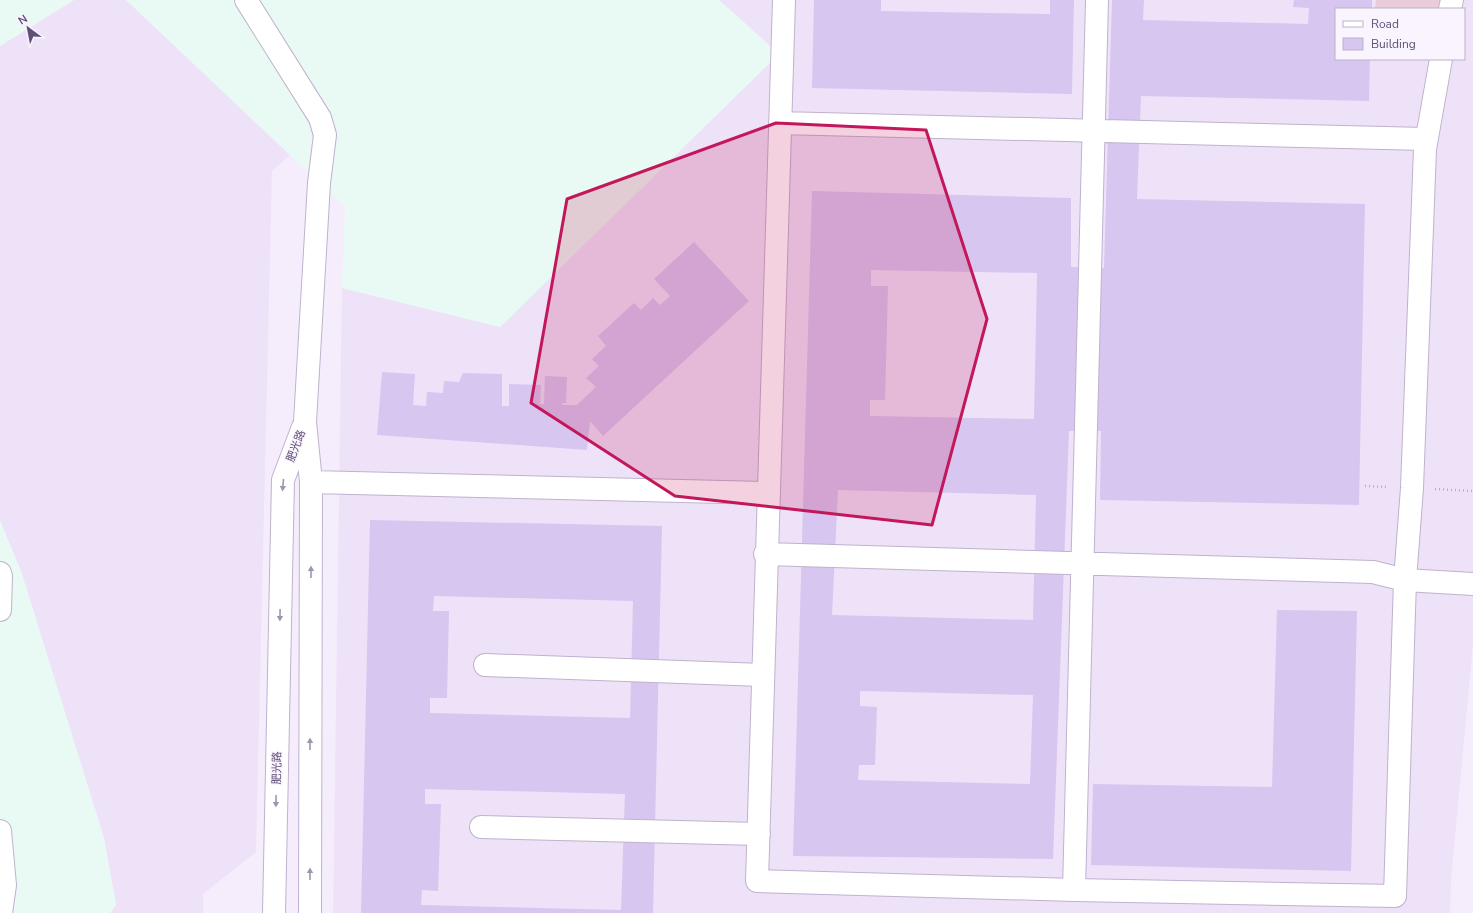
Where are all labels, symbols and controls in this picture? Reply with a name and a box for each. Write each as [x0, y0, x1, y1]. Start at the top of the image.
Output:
north arrow [8, 8, 48, 48]
legend [1335, 8, 1465, 60]
text: N [15, 11, 30, 28]
text: Road [1371, 16, 1399, 32]
text: Building [1371, 36, 1416, 52]
street label: 肥光路 [283, 428, 309, 464]
one-way arrow [280, 479, 287, 491]
one-way arrow [308, 565, 314, 578]
one-way arrow [277, 609, 283, 622]
one-way arrow [307, 737, 313, 750]
street label: 肥光路 [269, 751, 285, 785]
one-way arrow [273, 795, 280, 807]
one-way arrow [307, 867, 313, 880]

